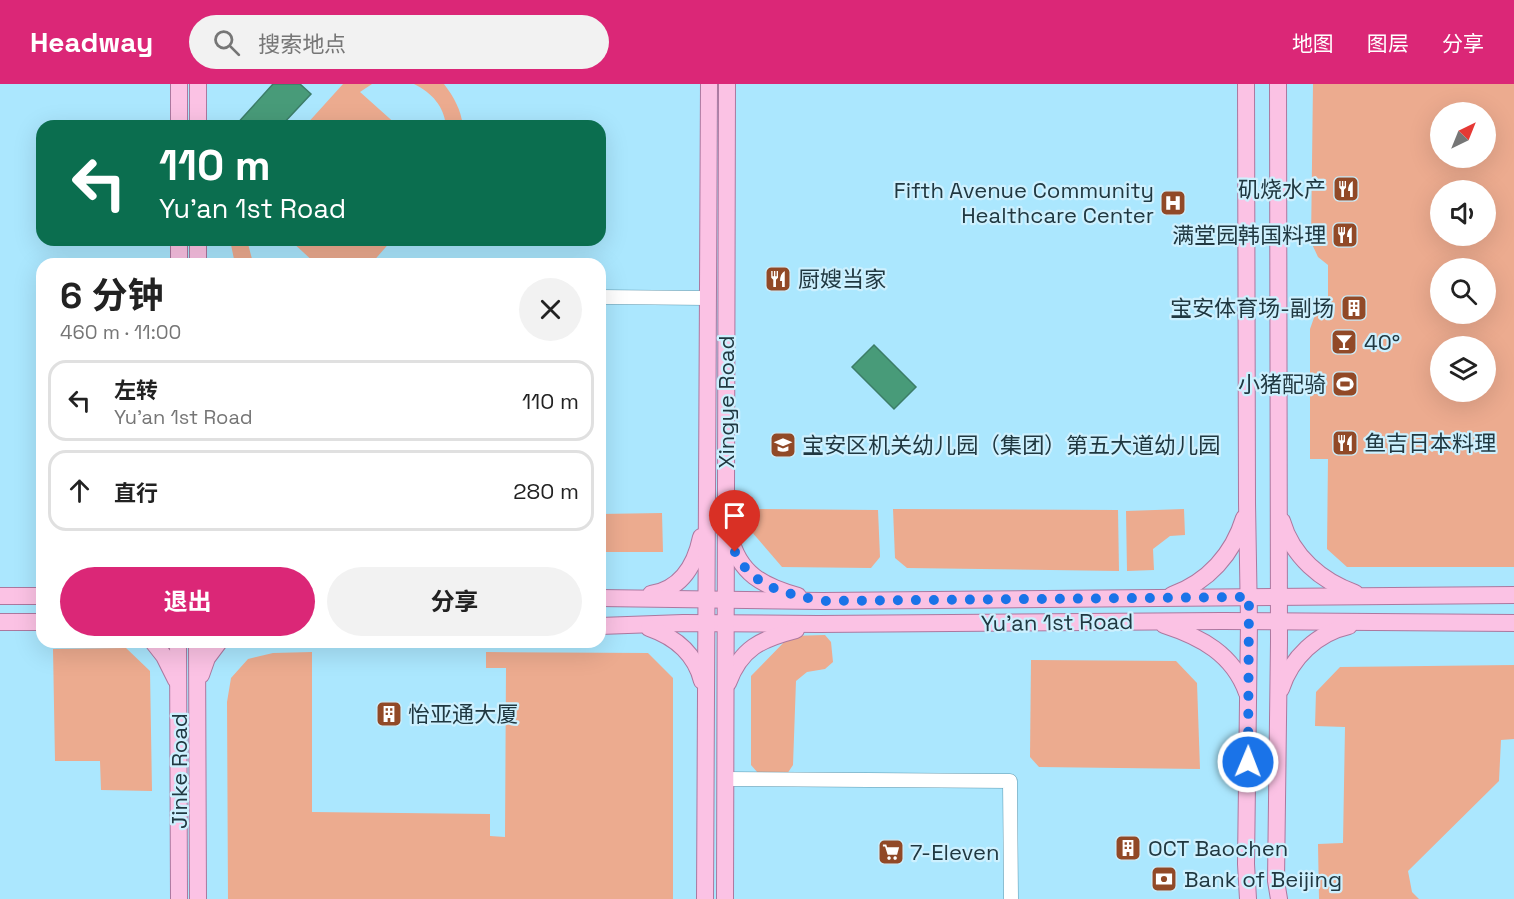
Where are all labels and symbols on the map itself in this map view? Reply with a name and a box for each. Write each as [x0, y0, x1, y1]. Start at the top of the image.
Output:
north arrow [1430, 102, 1496, 168]
restaurant icon: 矶烧水产 [1331, 174, 1361, 204]
place label: 矶烧水产 [1238, 175, 1326, 203]
place label: Fifth Avenue Community Healthcare Center [894, 176, 1154, 229]
hospital icon: Fifth Avenue Community Healthcare Center [1158, 188, 1188, 218]
restaurant icon: 满堂园韩国料理 [1330, 220, 1360, 250]
place label: 满堂园韩国料理 [1172, 221, 1326, 249]
restaurant icon: 厨嫂当家 [763, 264, 793, 294]
place label: 厨嫂当家 [798, 265, 886, 293]
building icon: 宝安体育场-副场 [1339, 293, 1369, 323]
place label: 宝安体育场-副场 [1170, 294, 1334, 322]
bar icon: 40° [1329, 327, 1359, 357]
place label: 40° [1364, 328, 1400, 356]
street label: Xingye Road [712, 335, 740, 469]
sports icon: 小猪配骑 [1330, 369, 1360, 399]
place label: 小猪配骑 [1238, 370, 1326, 398]
restaurant icon: 鱼吉日本料理 [1330, 428, 1360, 458]
place label: 鱼吉日本料理 [1364, 429, 1496, 457]
school or university icon: 宝安区机关幼儿园（集团）第五大道幼儿园 [768, 430, 798, 460]
place label: 宝安区机关幼儿园（集团）第五大道幼儿园 [802, 431, 1220, 459]
pin [709, 490, 760, 552]
street label: Yu'an 1st Road [981, 607, 1133, 637]
building icon: 怡亚通大厦 [374, 699, 404, 729]
place label: 怡亚通大厦 [408, 700, 518, 728]
street label: Jinke Road [165, 713, 193, 829]
position arrow [1216, 730, 1280, 794]
building icon: OCT Baochen [1113, 833, 1143, 863]
place label: OCT Baochen [1148, 834, 1288, 862]
supermarket icon: 7-Eleven [876, 837, 906, 867]
place label: 7-Eleven [910, 838, 999, 866]
bank icon: Bank of Beijing [1149, 864, 1179, 894]
place label: Bank of Beijing [1184, 865, 1342, 893]

